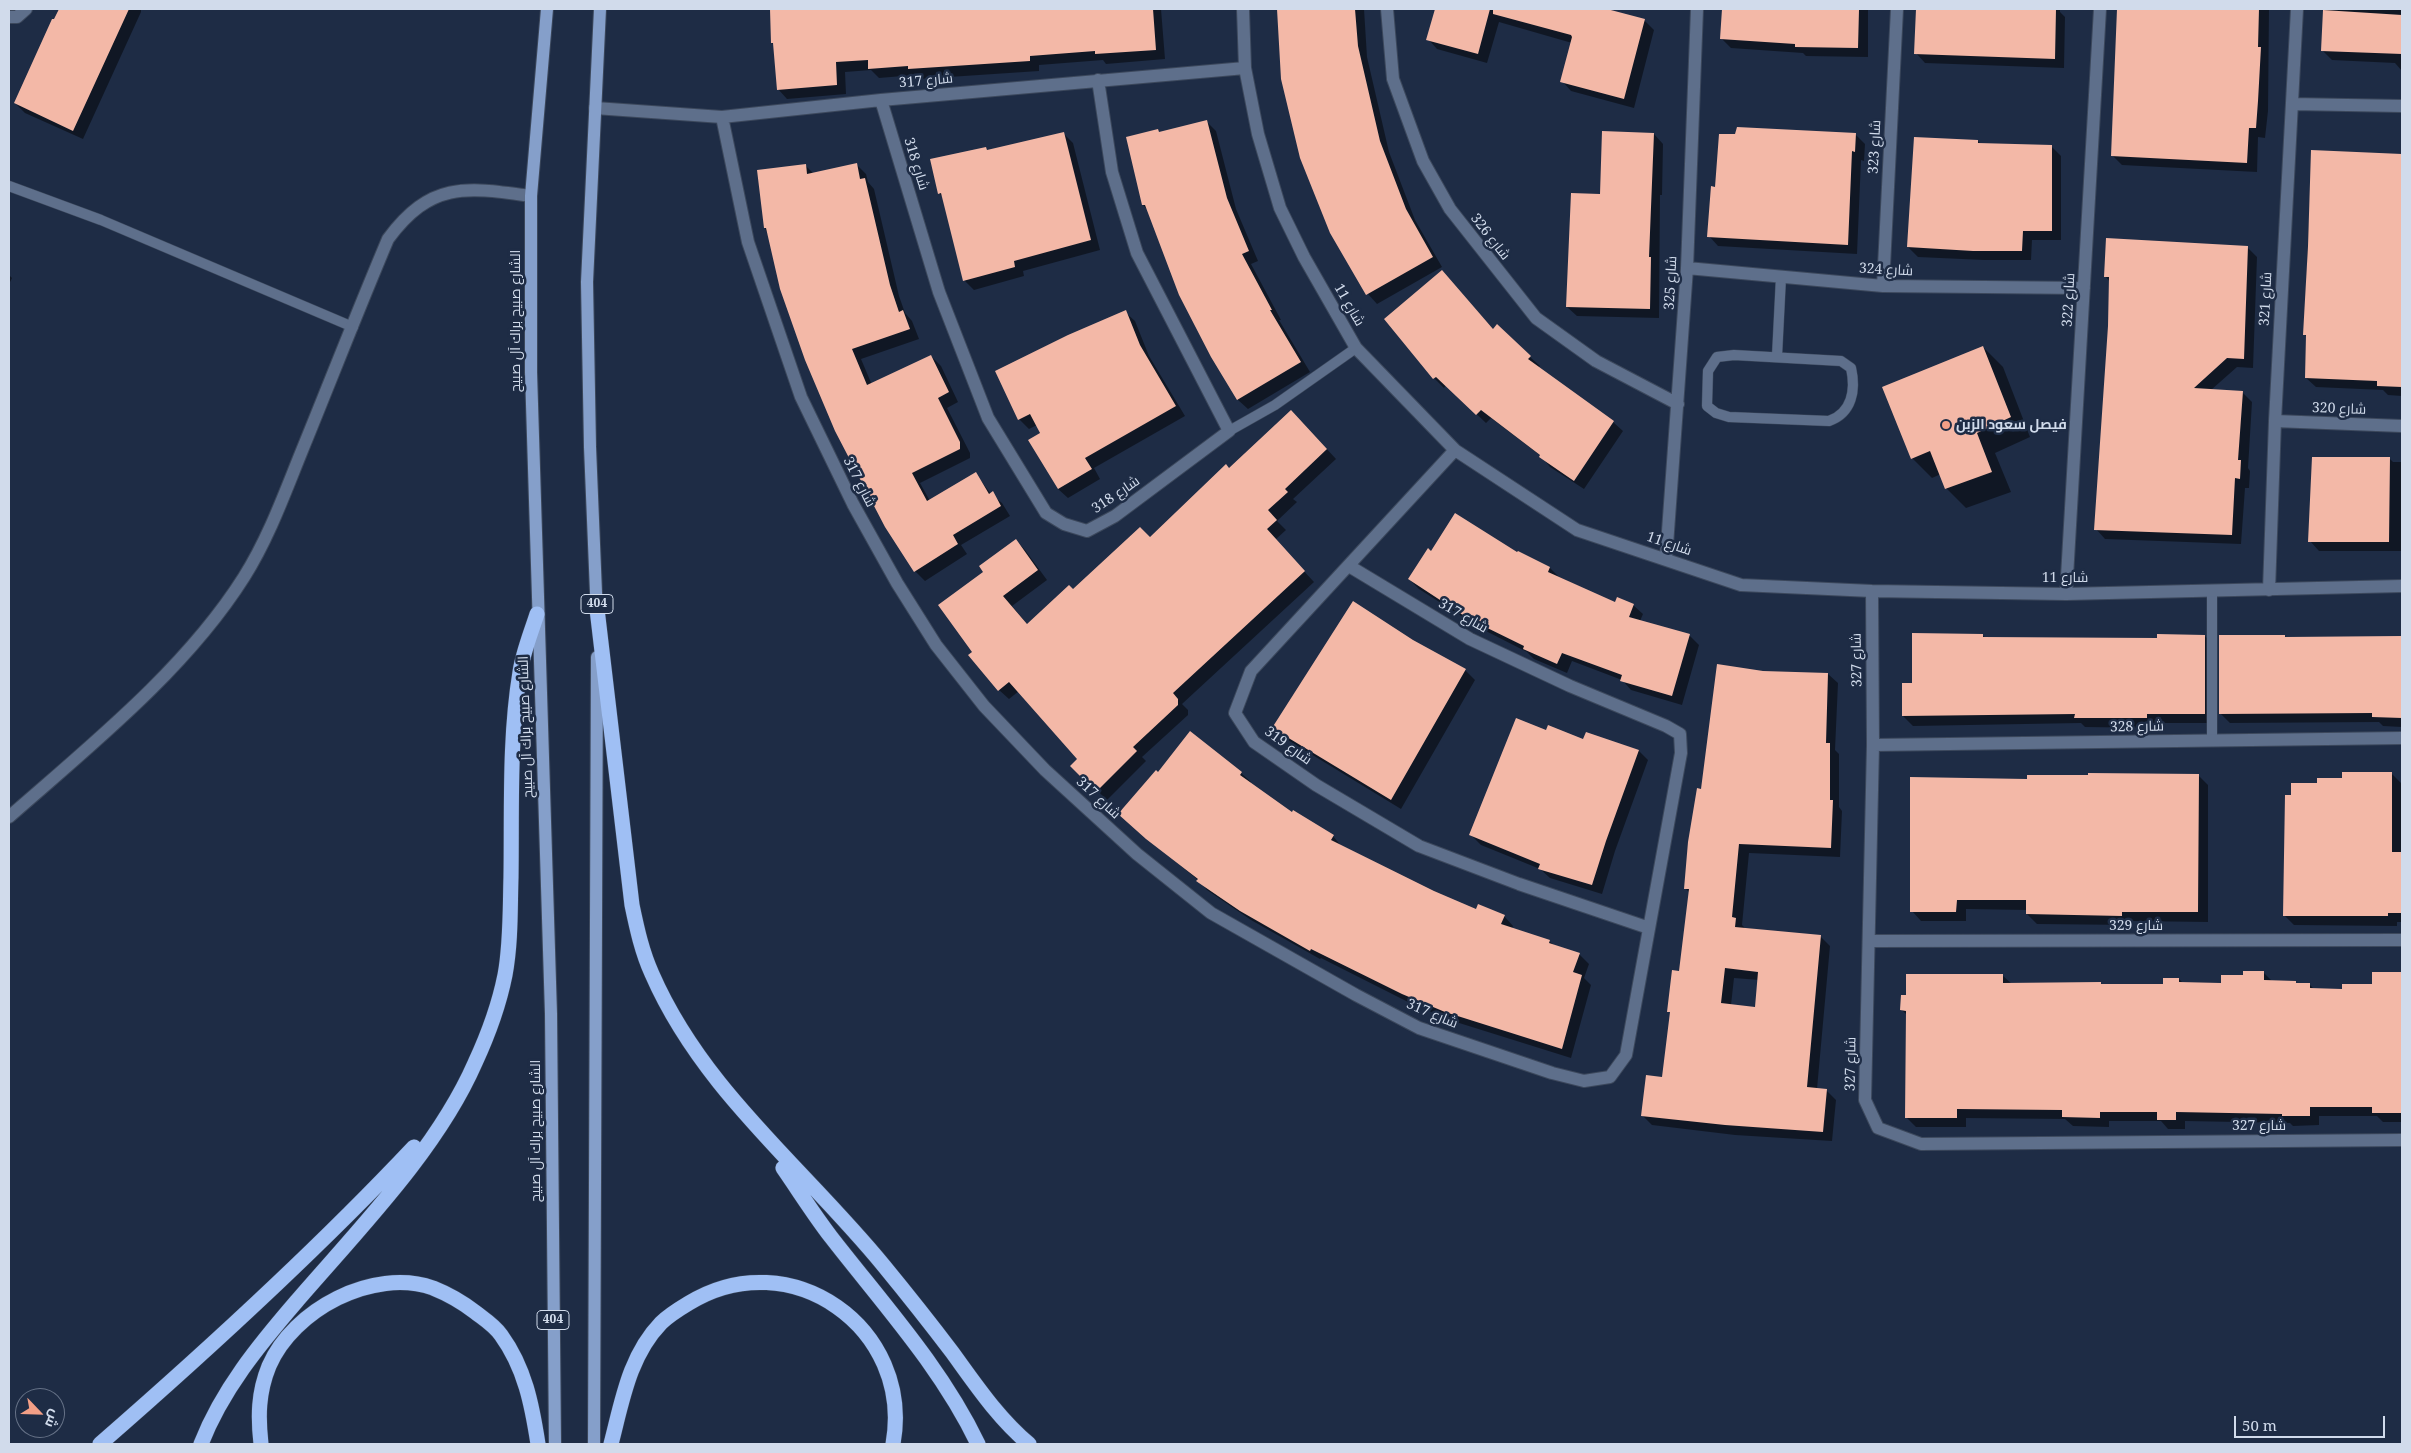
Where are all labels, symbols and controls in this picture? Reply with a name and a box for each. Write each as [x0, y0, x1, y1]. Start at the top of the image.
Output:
street label: شارع 317 [898, 70, 954, 92]
street label: شارع 323 [1865, 119, 1885, 175]
street label: شارع 318 [900, 136, 932, 192]
street label: شارع 326 [1467, 210, 1513, 264]
street label: الشارع صبيح براك آل صبيح [508, 250, 524, 392]
street label: شارع 325 [1661, 255, 1681, 311]
street label: شارع 324 [1858, 260, 1914, 280]
street label: شارع 321 [2256, 271, 2276, 327]
street label: شارع 322 [2059, 272, 2079, 328]
street label: شارع 11 [1330, 281, 1368, 329]
street label: شارع 320 [2312, 400, 2366, 418]
place label: فيصل سعود الزبن [1956, 417, 2067, 433]
marker: فيصل سعود الزبن [1940, 419, 1952, 431]
street label: شارع 317 [839, 454, 879, 510]
street label: شارع 318 [1089, 473, 1143, 517]
street label: شارع 11 [1644, 529, 1694, 559]
street label: شارع 11 [2042, 570, 2088, 586]
road number: 404 [581, 594, 613, 614]
street label: شارع 317 [1435, 595, 1491, 637]
street label: شارع 327 [1848, 633, 1866, 687]
street label: الشارع صبيح براك آل صبيح [515, 655, 537, 799]
street label: شارع 328 [2110, 718, 2164, 736]
street label: شارع 319 [1261, 723, 1315, 769]
street label: شارع 317 [1072, 773, 1124, 823]
street label: شارع 329 [2109, 918, 2163, 934]
street label: شارع 317 [1404, 996, 1460, 1032]
street label: شارع 327 [1842, 1037, 1860, 1091]
street label: الشارع صبيح براك آل صبيح [528, 1060, 544, 1202]
street label: شارع 327 [2232, 1118, 2286, 1134]
road number: 404 [537, 1310, 569, 1330]
north arrow [15, 1388, 65, 1438]
scale bar [2236, 1406, 2387, 1438]
text: ش [41, 1407, 66, 1431]
text: 50 m [2242, 1415, 2277, 1435]

